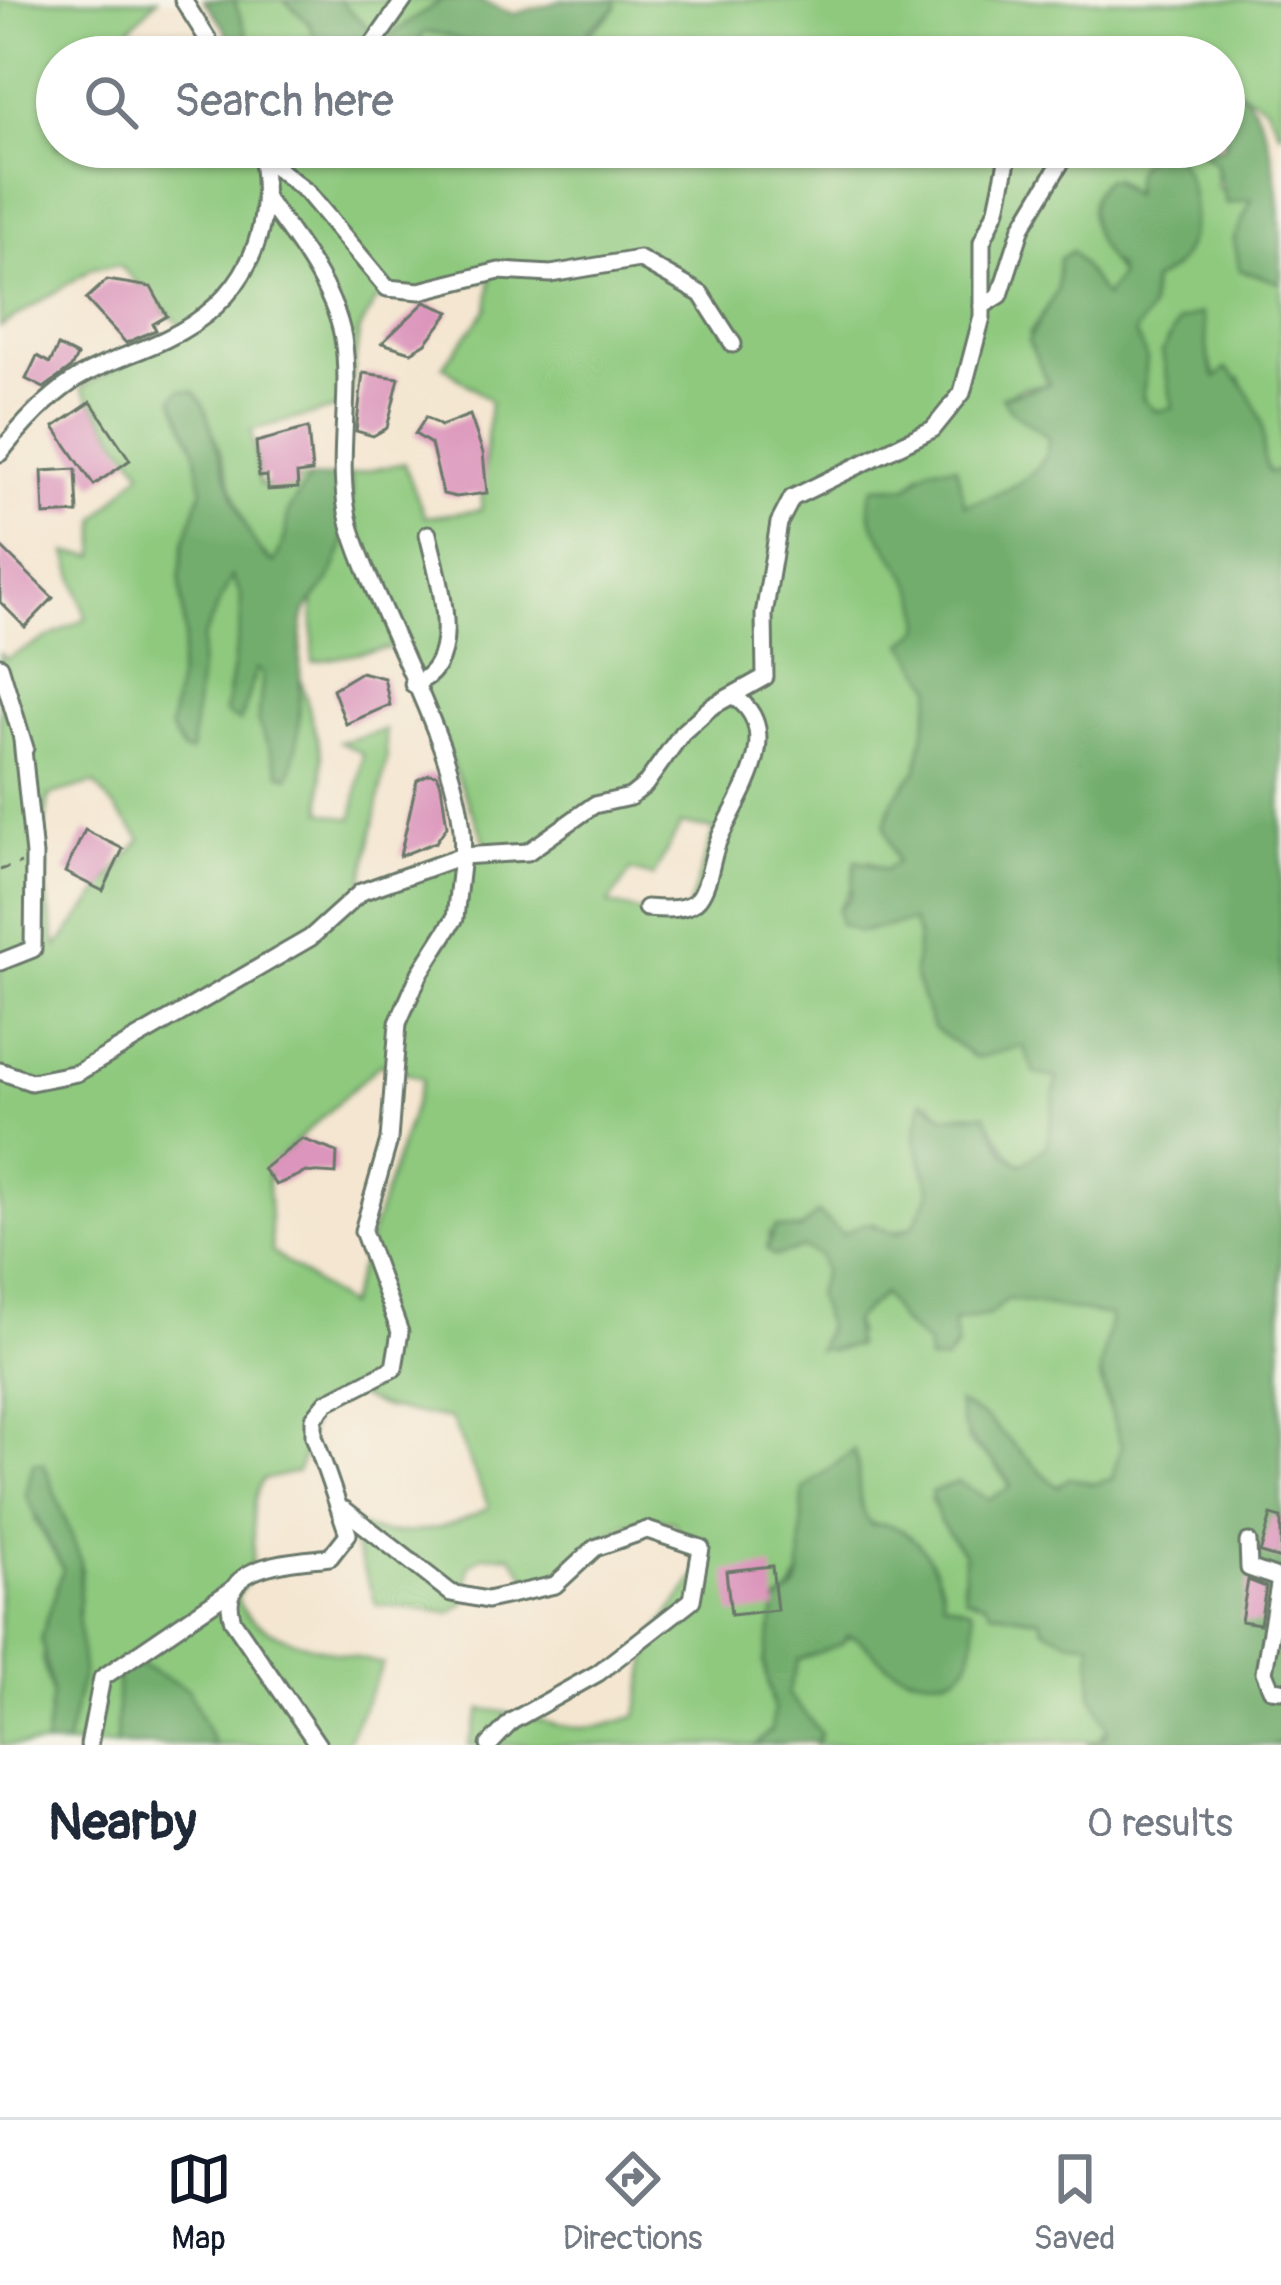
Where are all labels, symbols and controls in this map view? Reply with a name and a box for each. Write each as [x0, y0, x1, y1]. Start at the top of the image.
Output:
search box [36, 36, 1245, 168]
icon: search [78, 69, 144, 135]
text: Search here [174, 74, 394, 130]
text: Nearby [48, 1791, 196, 1855]
text: 0 results [1087, 1799, 1233, 1848]
tab: Map [166, 2146, 232, 2259]
tab: Directions [563, 2146, 703, 2259]
tab: Saved [1034, 2146, 1115, 2259]

